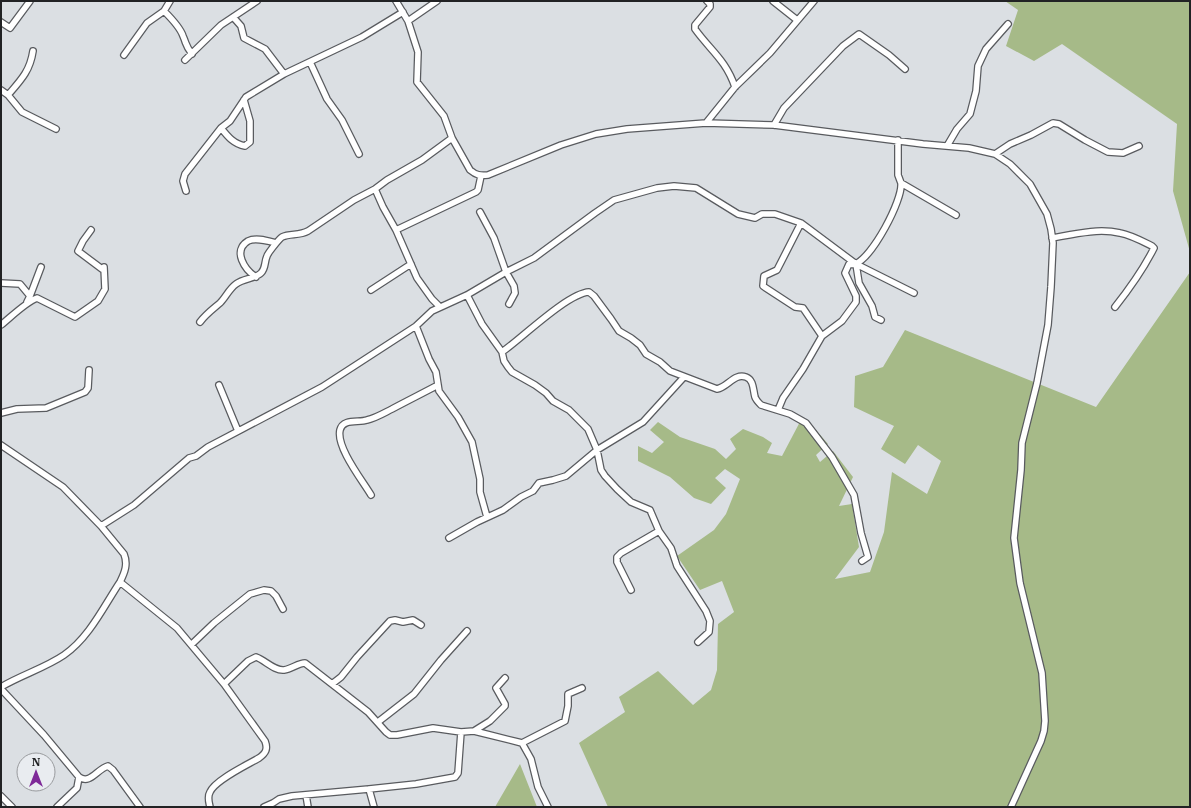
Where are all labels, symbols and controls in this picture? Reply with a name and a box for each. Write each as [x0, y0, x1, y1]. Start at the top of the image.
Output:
north arrow [16, 752, 56, 792]
text: N [32, 755, 41, 769]

